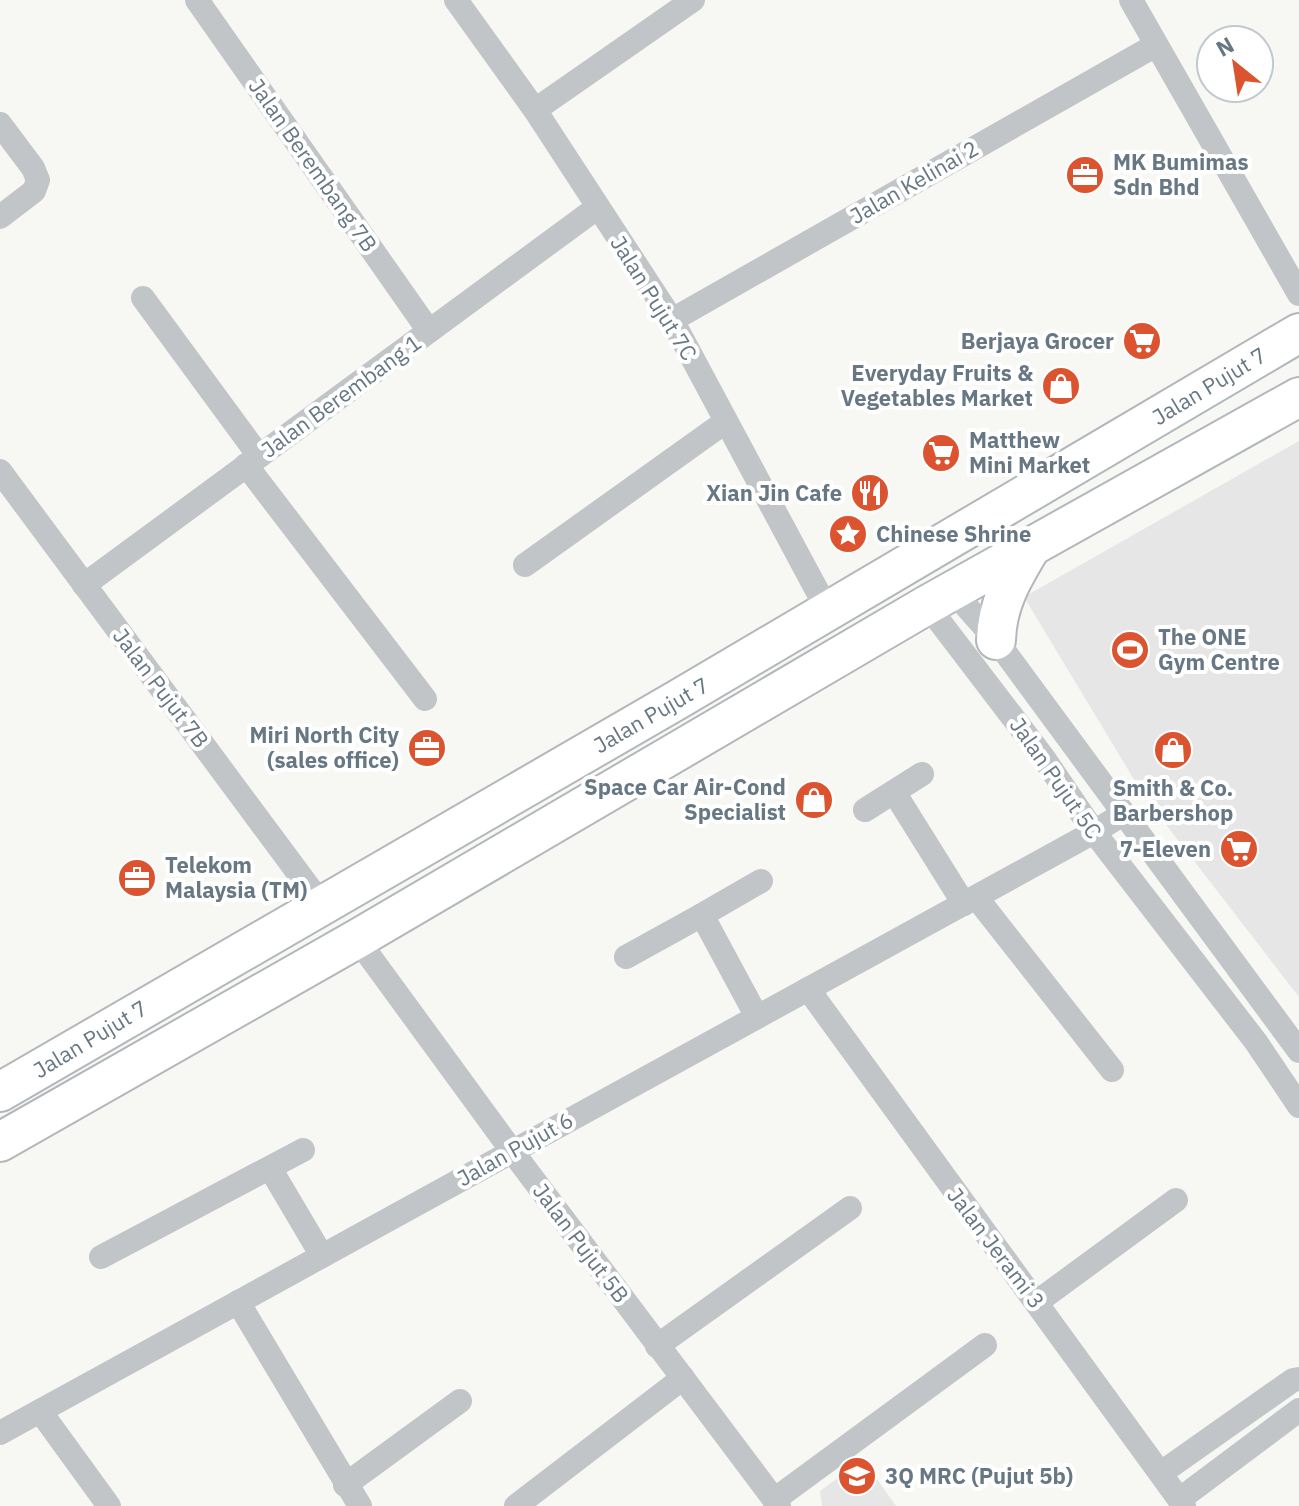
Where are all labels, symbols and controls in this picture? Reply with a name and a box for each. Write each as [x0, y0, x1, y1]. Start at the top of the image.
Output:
north arrow [1195, 24, 1275, 104]
text: N [1211, 30, 1239, 63]
street label: Jalan Berembang 7B [243, 72, 384, 257]
street label: Jalan Kelinai 2 [844, 133, 983, 230]
place label: MK Bumimas Sdn Bhd [1113, 147, 1249, 201]
office icon: MK Bumimas Sdn Bhd [1064, 154, 1106, 196]
street label: Jalan Pujut 7C [605, 230, 704, 366]
supermarket icon: Berjaya Grocer [1121, 320, 1163, 362]
place label: Berjaya Grocer [961, 326, 1114, 355]
street label: Jalan Berembang 1 [255, 328, 427, 463]
street label: Jalan Pujut 7 [1146, 340, 1271, 431]
place label: Everyday Fruits & Vegetables Market [841, 358, 1033, 412]
shop icon: Everyday Fruits & Vegetables Market [1040, 365, 1082, 407]
place label: Matthew Mini Market [969, 425, 1090, 479]
supermarket icon: Matthew Mini Market [920, 432, 962, 474]
restaurant icon: Xian Jin Cafe [849, 472, 891, 514]
place label: Xian Jin Cafe [706, 478, 842, 507]
place icon: Chinese Shrine [827, 513, 869, 555]
place label: Chinese Shrine [876, 519, 1031, 548]
street label: Jalan Pujut 7B [107, 622, 216, 753]
place label: The ONE Gym Centre [1158, 622, 1280, 676]
sports icon: The ONE Gym Centre [1109, 629, 1151, 671]
street label: Jalan Pujut 7 [588, 670, 714, 759]
street label: Jalan Pujut 5C [1004, 711, 1109, 844]
place label: Miri North City (sales office) [249, 720, 399, 774]
office icon: Miri North City (sales office) [406, 727, 448, 769]
shop icon: Smith & Co. Barbershop [1152, 729, 1194, 771]
place label: Space Car Air-Cond Specialist [584, 772, 786, 826]
place label: Smith & Co. Barbershop [1113, 773, 1233, 827]
shop icon: Space Car Air-Cond Specialist [793, 779, 835, 821]
supermarket icon: 7-Eleven [1218, 828, 1260, 870]
place label: 7-Eleven [1120, 834, 1211, 863]
place label: Telekom Malaysia (TM) [165, 850, 307, 904]
office icon: Telekom Malaysia (TM) [116, 857, 158, 899]
street label: Jalan Pujut 7 [27, 993, 152, 1084]
street label: Jalan Pujut 6 [452, 1105, 578, 1192]
street label: Jalan Pujut 5B [527, 1177, 636, 1308]
street label: Jalan Jerami 3 [941, 1181, 1051, 1314]
school or university icon: 3Q MRC (Pujut 5b) [836, 1455, 878, 1497]
place label: 3Q MRC (Pujut 5b) [885, 1461, 1073, 1490]

